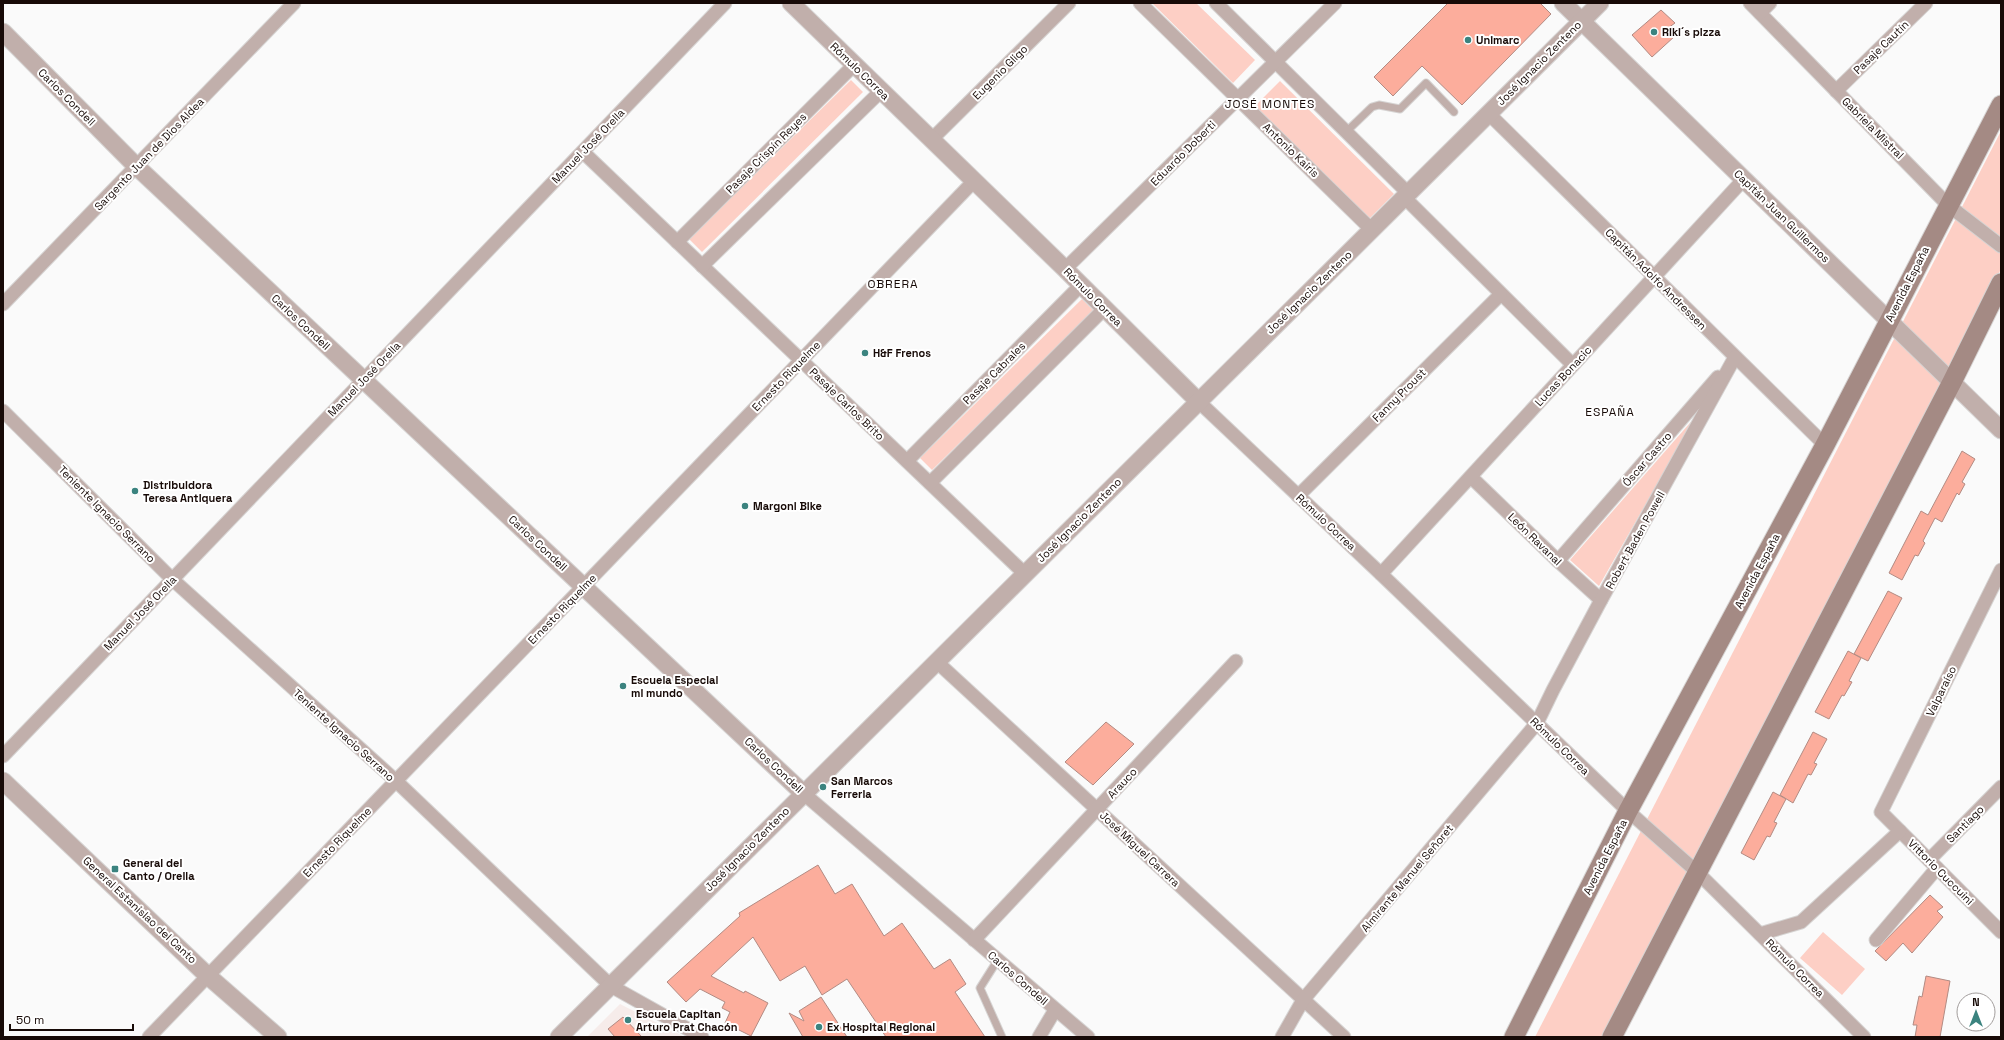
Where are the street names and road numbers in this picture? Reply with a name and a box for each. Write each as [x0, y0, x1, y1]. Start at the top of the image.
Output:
street label: Pasaje Cautín [1850, 17, 1912, 77]
street label: José Ignacio Zenteno [1494, 18, 1584, 108]
street label: Rómulo Correa [827, 39, 893, 103]
street label: Eugenio Gligo [970, 41, 1031, 102]
street label: Carlos Condell [35, 65, 99, 129]
street label: Sargento Juan de Dios Aldea [91, 94, 207, 213]
street label: Gabriela Mistral [1839, 94, 1907, 162]
street label: Manuel José Orella [549, 105, 628, 186]
street label: Pasaje Crispín Reyes [723, 110, 809, 196]
street label: Eduardo Doberti [1147, 117, 1219, 189]
street label: Antonio Kairis [1260, 120, 1322, 180]
street label: Capitán Juan Guillermos [1731, 167, 1833, 266]
street label: Capitán Adolfo Andressen [1602, 225, 1710, 333]
street label: Avenida España [1882, 243, 1932, 324]
street label: José Ignacio Zenteno [1263, 247, 1355, 337]
street label: Rómulo Correa [1061, 265, 1126, 330]
street label: Carlos Condell [269, 291, 333, 353]
street label: Manuel José Orella [325, 338, 404, 419]
street label: Ernesto Riquelme [749, 338, 823, 414]
street label: Pasaje Cabrales [960, 339, 1028, 407]
street label: Lucas Bonacic [1532, 343, 1594, 409]
street label: Pasaje Carlos Brito [807, 365, 887, 443]
street label: Fanny Proust [1369, 365, 1429, 425]
street label: Óscar Castro [1619, 428, 1675, 489]
street label: Teniente Ignacio Serrano [56, 463, 159, 566]
street label: José Ignacio Zenteno [1034, 475, 1124, 565]
street label: Robert Baden Powell [1602, 489, 1668, 591]
street label: Rómulo Correa [1293, 491, 1359, 554]
street label: León Ravanal [1505, 510, 1565, 568]
street label: Carlos Condell [506, 512, 570, 574]
street label: Avenida España [1731, 530, 1783, 611]
street label: Ernesto Riquelme [525, 571, 599, 647]
street label: Manuel José Orella [101, 572, 180, 653]
street label: Valparaíso [1923, 663, 1959, 719]
street label: Teniente Ignacio Serrano [290, 686, 398, 784]
street label: Rómulo Correa [1527, 714, 1593, 778]
street label: Carlos Condell [742, 734, 806, 796]
street label: Arauco [1104, 764, 1140, 801]
street label: Santiago [1943, 802, 1987, 846]
street label: Ernesto Riquelme [300, 804, 374, 880]
street label: José Ignacio Zenteno [702, 804, 792, 894]
street label: José Miguel Carrera [1097, 808, 1183, 890]
street label: Avenida España [1580, 816, 1630, 897]
street label: Almirante Manuel Señoret [1358, 821, 1456, 935]
street label: Vittorio Cuccuini [1905, 836, 1977, 908]
street label: General Estanislao del Canto [80, 854, 200, 967]
street label: Rómulo Correa [1763, 936, 1828, 1001]
street label: Carlos Condell [985, 948, 1051, 1008]

